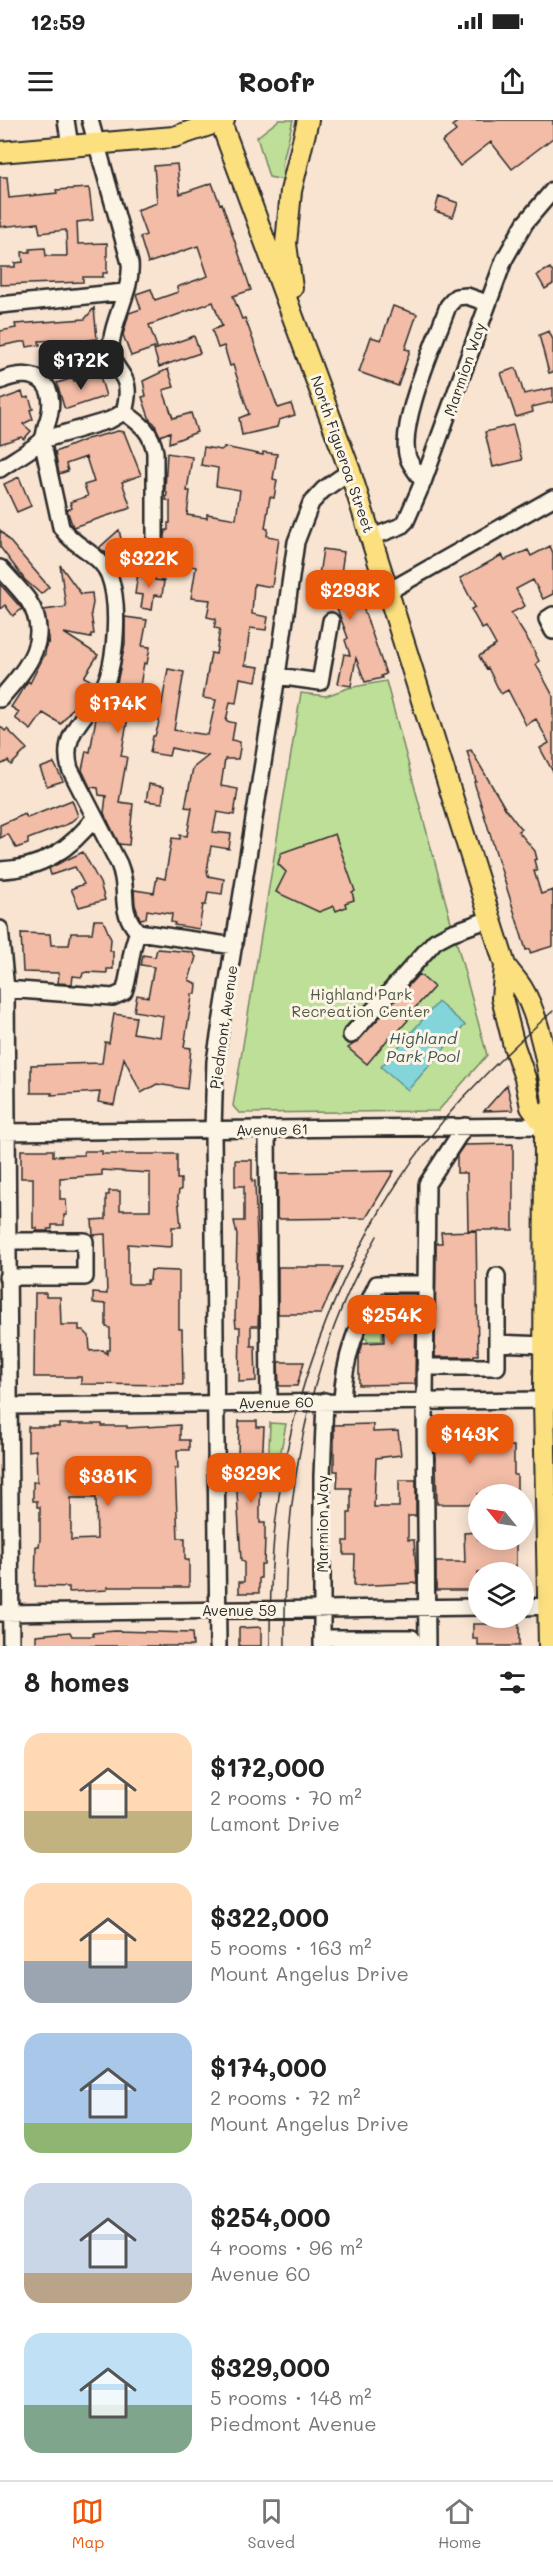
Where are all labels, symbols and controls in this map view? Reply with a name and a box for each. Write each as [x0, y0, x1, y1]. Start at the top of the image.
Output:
text: 12:59 [30, 7, 85, 36]
text: Roofr [238, 64, 315, 99]
icon: menu [24, 65, 57, 98]
icon: share [496, 65, 529, 98]
street label: Marmion Way [439, 319, 489, 418]
pin: $172K [39, 340, 123, 391]
text: $172K [53, 346, 109, 372]
street label: North Figueroa Street [307, 373, 379, 535]
pin: $322K [107, 538, 191, 589]
text: $322K [119, 544, 179, 570]
pin: $293K [308, 570, 392, 621]
text: $293K [320, 576, 380, 602]
pin: $174K [76, 683, 160, 734]
text: $174K [89, 689, 147, 715]
street label: Piedmont Avenue [204, 964, 242, 1090]
park label: Highland Park Recreation Center [292, 984, 430, 1021]
water label: Highland Park Pool [386, 1027, 460, 1066]
street label: Avenue 61 [236, 1118, 308, 1140]
pin: $254K [350, 1295, 434, 1346]
text: $254K [361, 1301, 423, 1327]
street label: Avenue 60 [238, 1391, 314, 1413]
pin: $143K [428, 1414, 512, 1465]
text: $143K [440, 1420, 500, 1446]
pin: $329K [209, 1453, 293, 1504]
pin: $381K [66, 1456, 150, 1507]
text: $329K [221, 1459, 281, 1485]
text: $381K [79, 1462, 137, 1488]
street label: Marmion Way [312, 1475, 332, 1573]
north arrow [468, 1484, 534, 1550]
map controls [468, 1484, 534, 1628]
button: layers [468, 1562, 534, 1628]
street label: Avenue 59 [202, 1600, 276, 1620]
text: 8 homes [24, 1665, 130, 1699]
icon: filters [496, 1666, 529, 1699]
text: $172,000 [210, 1750, 325, 1784]
icon: home [72, 1757, 144, 1829]
text: 2 rooms · 70 m² [210, 1784, 362, 1810]
text: Lamont Drive [210, 1810, 340, 1836]
text: $322,000 [210, 1900, 329, 1934]
icon: home [72, 1907, 144, 1979]
text: 5 rooms · 163 m² [210, 1934, 372, 1960]
text: Mount Angelus Drive [210, 1960, 409, 1986]
text: $174,000 [210, 2050, 327, 2084]
icon: home [72, 2057, 144, 2129]
text: 2 rooms · 72 m² [210, 2084, 361, 2110]
text: Mount Angelus Drive [210, 2110, 409, 2136]
text: $254,000 [210, 2200, 330, 2234]
icon: home [72, 2207, 144, 2279]
text: 4 rooms · 96 m² [210, 2234, 363, 2260]
text: Avenue 60 [210, 2260, 310, 2286]
text: $329,000 [210, 2350, 330, 2384]
icon: home [72, 2357, 144, 2429]
text: 5 rooms · 148 m² [210, 2384, 372, 2410]
text: Piedmont Avenue [210, 2410, 377, 2436]
tab: Map [71, 2495, 104, 2552]
tab: Saved [247, 2495, 295, 2552]
tab: Home [438, 2495, 481, 2552]

